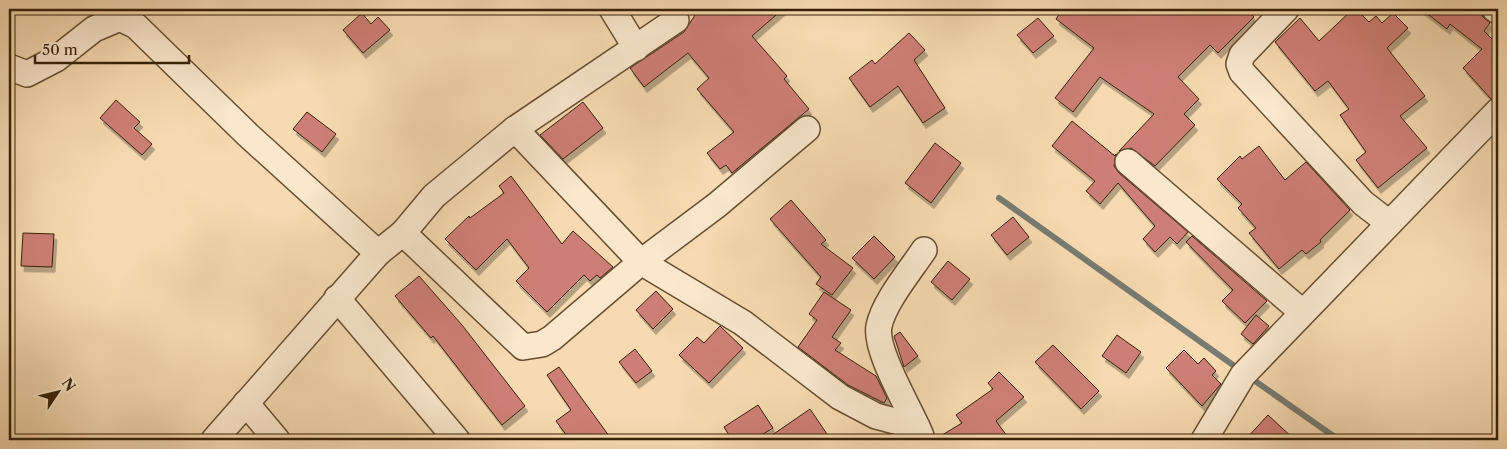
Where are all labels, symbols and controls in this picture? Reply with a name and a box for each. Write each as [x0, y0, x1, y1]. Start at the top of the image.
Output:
scale bar [35, 32, 189, 64]
text: 50 m [42, 40, 78, 59]
north arrow [32, 366, 82, 416]
text: N [58, 374, 80, 395]

